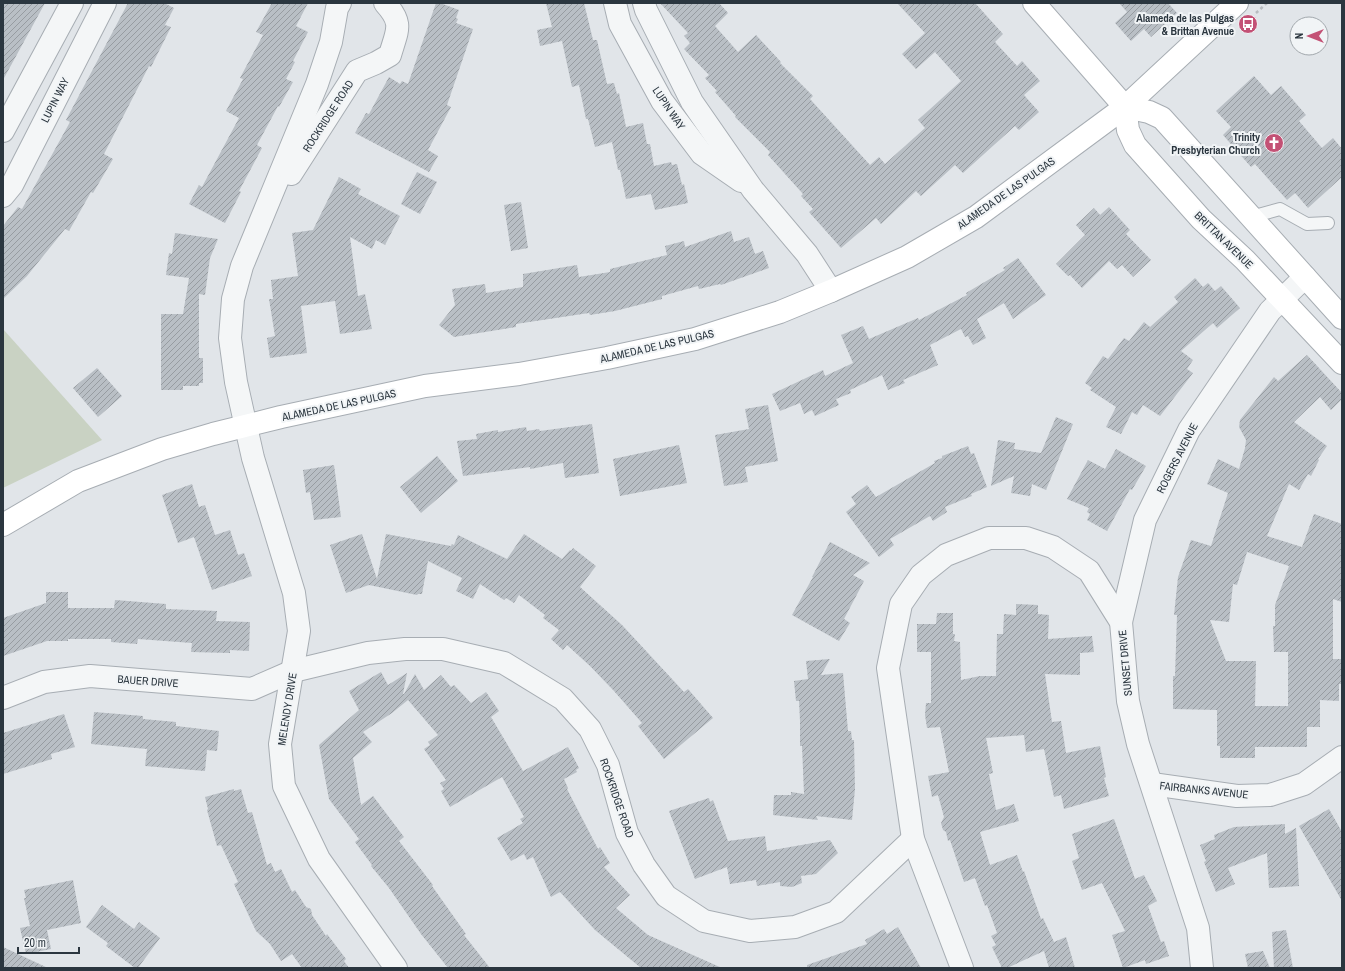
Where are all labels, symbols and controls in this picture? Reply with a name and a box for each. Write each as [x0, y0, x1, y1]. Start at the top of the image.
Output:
place label: Alameda de las Pulgas & Brittan Avenue [1136, 11, 1234, 38]
bus stop icon: Alameda de las Pulgas & Brittan Avenue [1237, 13, 1259, 35]
north arrow [1289, 16, 1329, 56]
text: N [1292, 33, 1306, 39]
street label: LUPIN WAY [38, 75, 72, 125]
street label: ROCKRIDGE ROAD [299, 77, 357, 155]
street label: LUPIN WAY [650, 84, 688, 132]
place label: Trinity Presbyterian Church [1171, 130, 1260, 157]
church icon: Trinity Presbyterian Church [1263, 132, 1285, 154]
street label: ALAMEDA DE LAS PULGAS [954, 154, 1058, 233]
street label: BRITTAN AVENUE [1192, 208, 1256, 272]
street label: ALAMEDA DE LAS PULGAS [598, 326, 715, 366]
street label: ALAMEDA DE LAS PULGAS [280, 386, 397, 424]
street label: ROGERS AVENUE [1153, 420, 1201, 496]
street label: SUNSET DRIVE [1115, 629, 1135, 697]
street label: BAUER DRIVE [117, 672, 179, 690]
street label: MELENDY DRIVE [274, 672, 300, 746]
street label: ROCKRIDGE ROAD [597, 756, 637, 840]
street label: FAIRBANKS AVENUE [1159, 778, 1249, 802]
scale bar [18, 929, 79, 955]
text: 20 m [24, 935, 46, 951]

